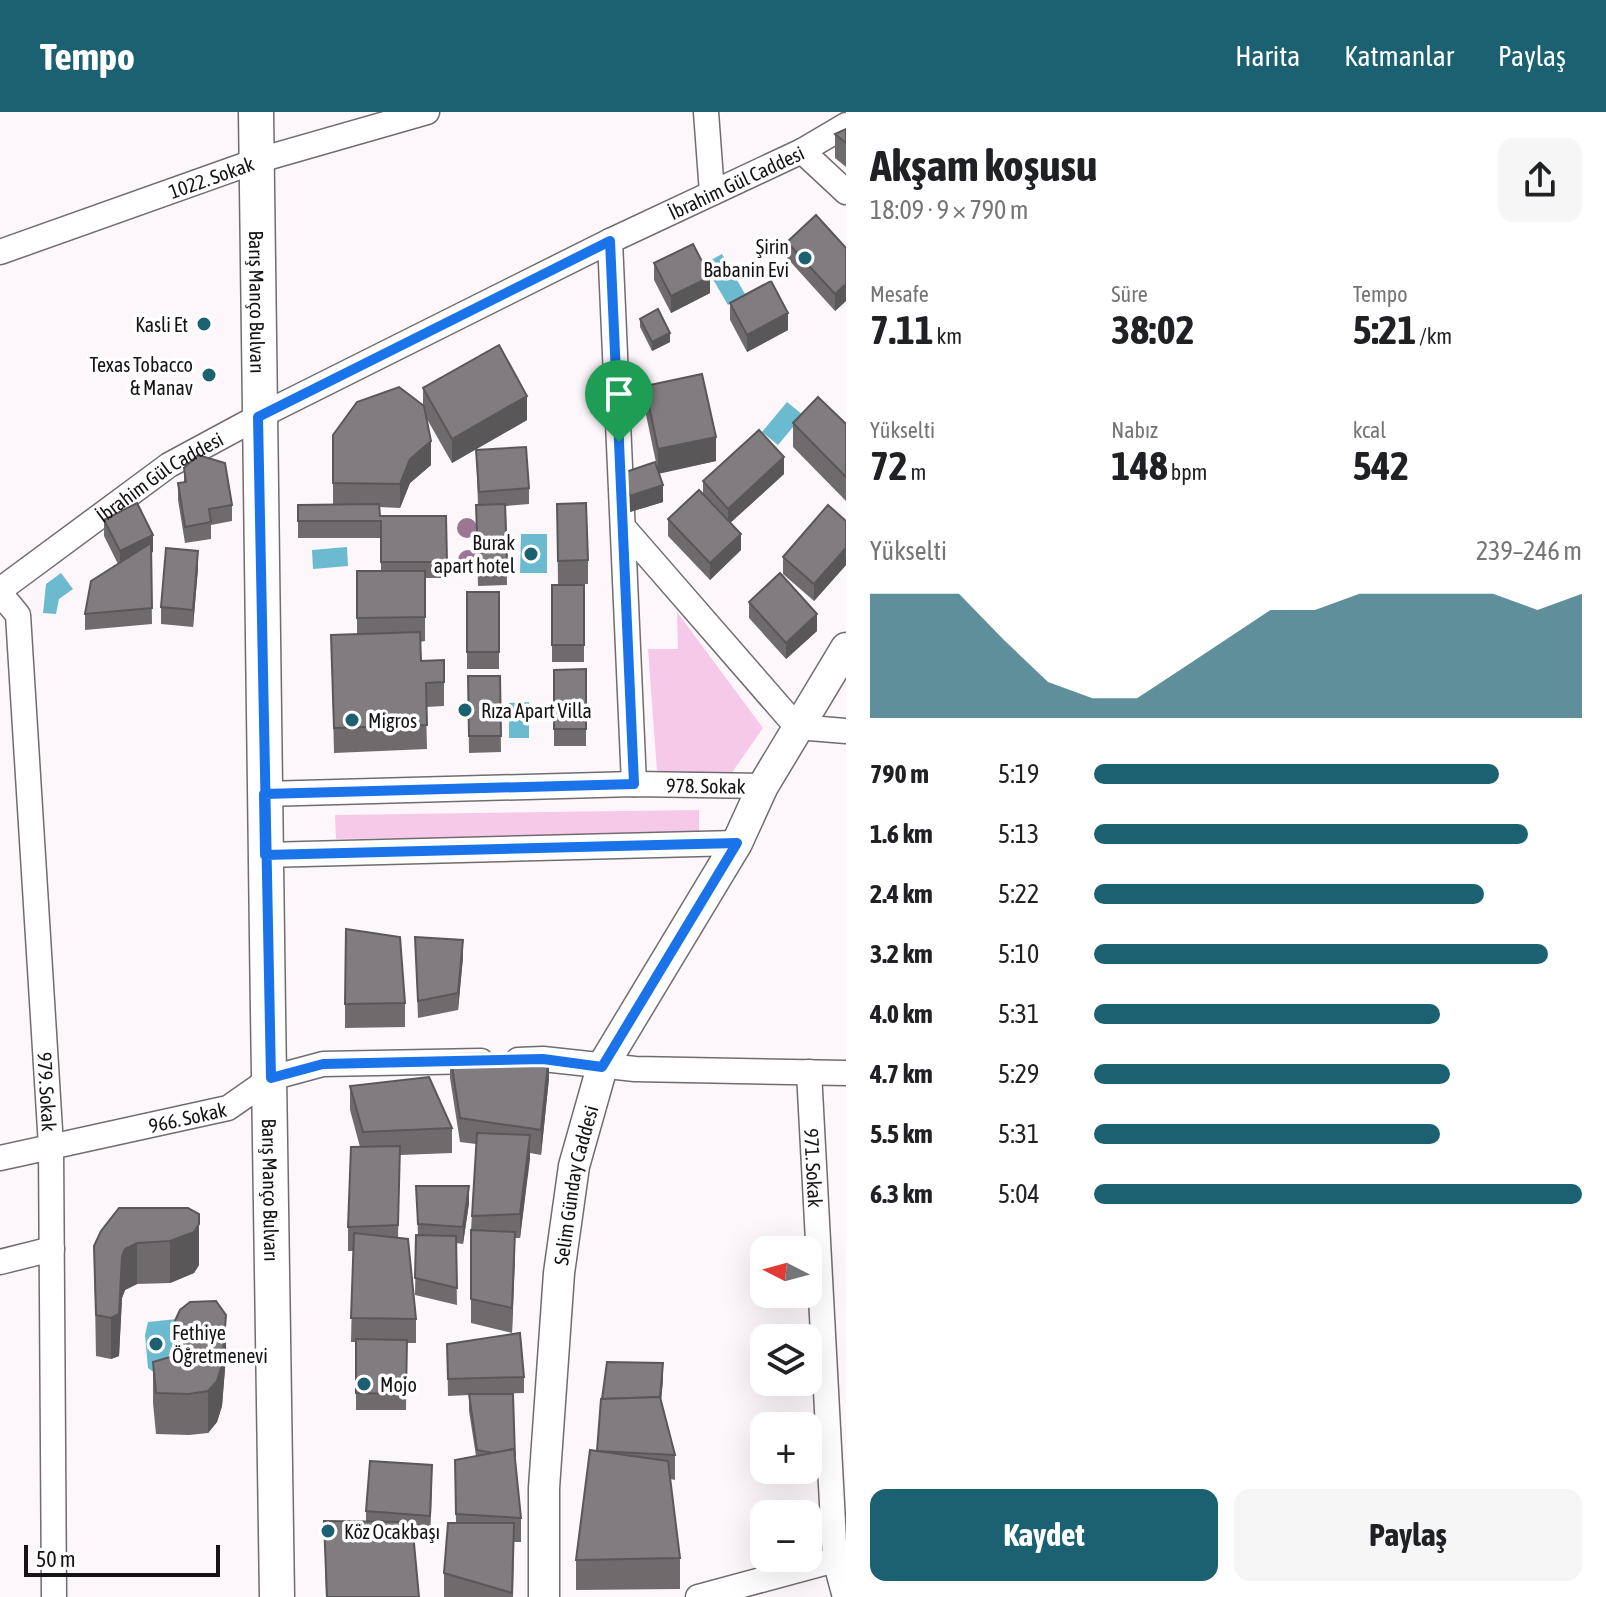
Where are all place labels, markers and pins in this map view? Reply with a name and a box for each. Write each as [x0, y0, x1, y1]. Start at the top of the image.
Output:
place label: Şirin Babanin Evi [703, 235, 789, 281]
marker: Şirin Babanin Evi [796, 249, 814, 267]
place label: Kasli Et [135, 313, 188, 336]
marker: Kasli Et [195, 315, 213, 333]
place label: Texas Tobacco & Manav [89, 353, 193, 399]
pin [585, 360, 653, 442]
marker: Texas Tobacco & Manav [200, 366, 218, 384]
place label: Burak apart hotel [434, 531, 516, 577]
marker: Burak apart hotel [522, 545, 540, 563]
place label: Rıza Apart Villa [481, 699, 592, 722]
marker: Rıza Apart Villa [456, 701, 474, 719]
place label: Migros [368, 709, 417, 732]
marker: Migros [343, 711, 361, 729]
place label: Fethiye Öğretmenevi [172, 1321, 268, 1367]
marker: Fethiye Öğretmenevi [147, 1335, 165, 1353]
place label: Mojo [380, 1373, 417, 1396]
marker: Mojo [355, 1375, 373, 1393]
place label: Köz Ocakbaşı [344, 1520, 440, 1543]
marker: Köz Ocakbaşı [319, 1522, 337, 1540]

